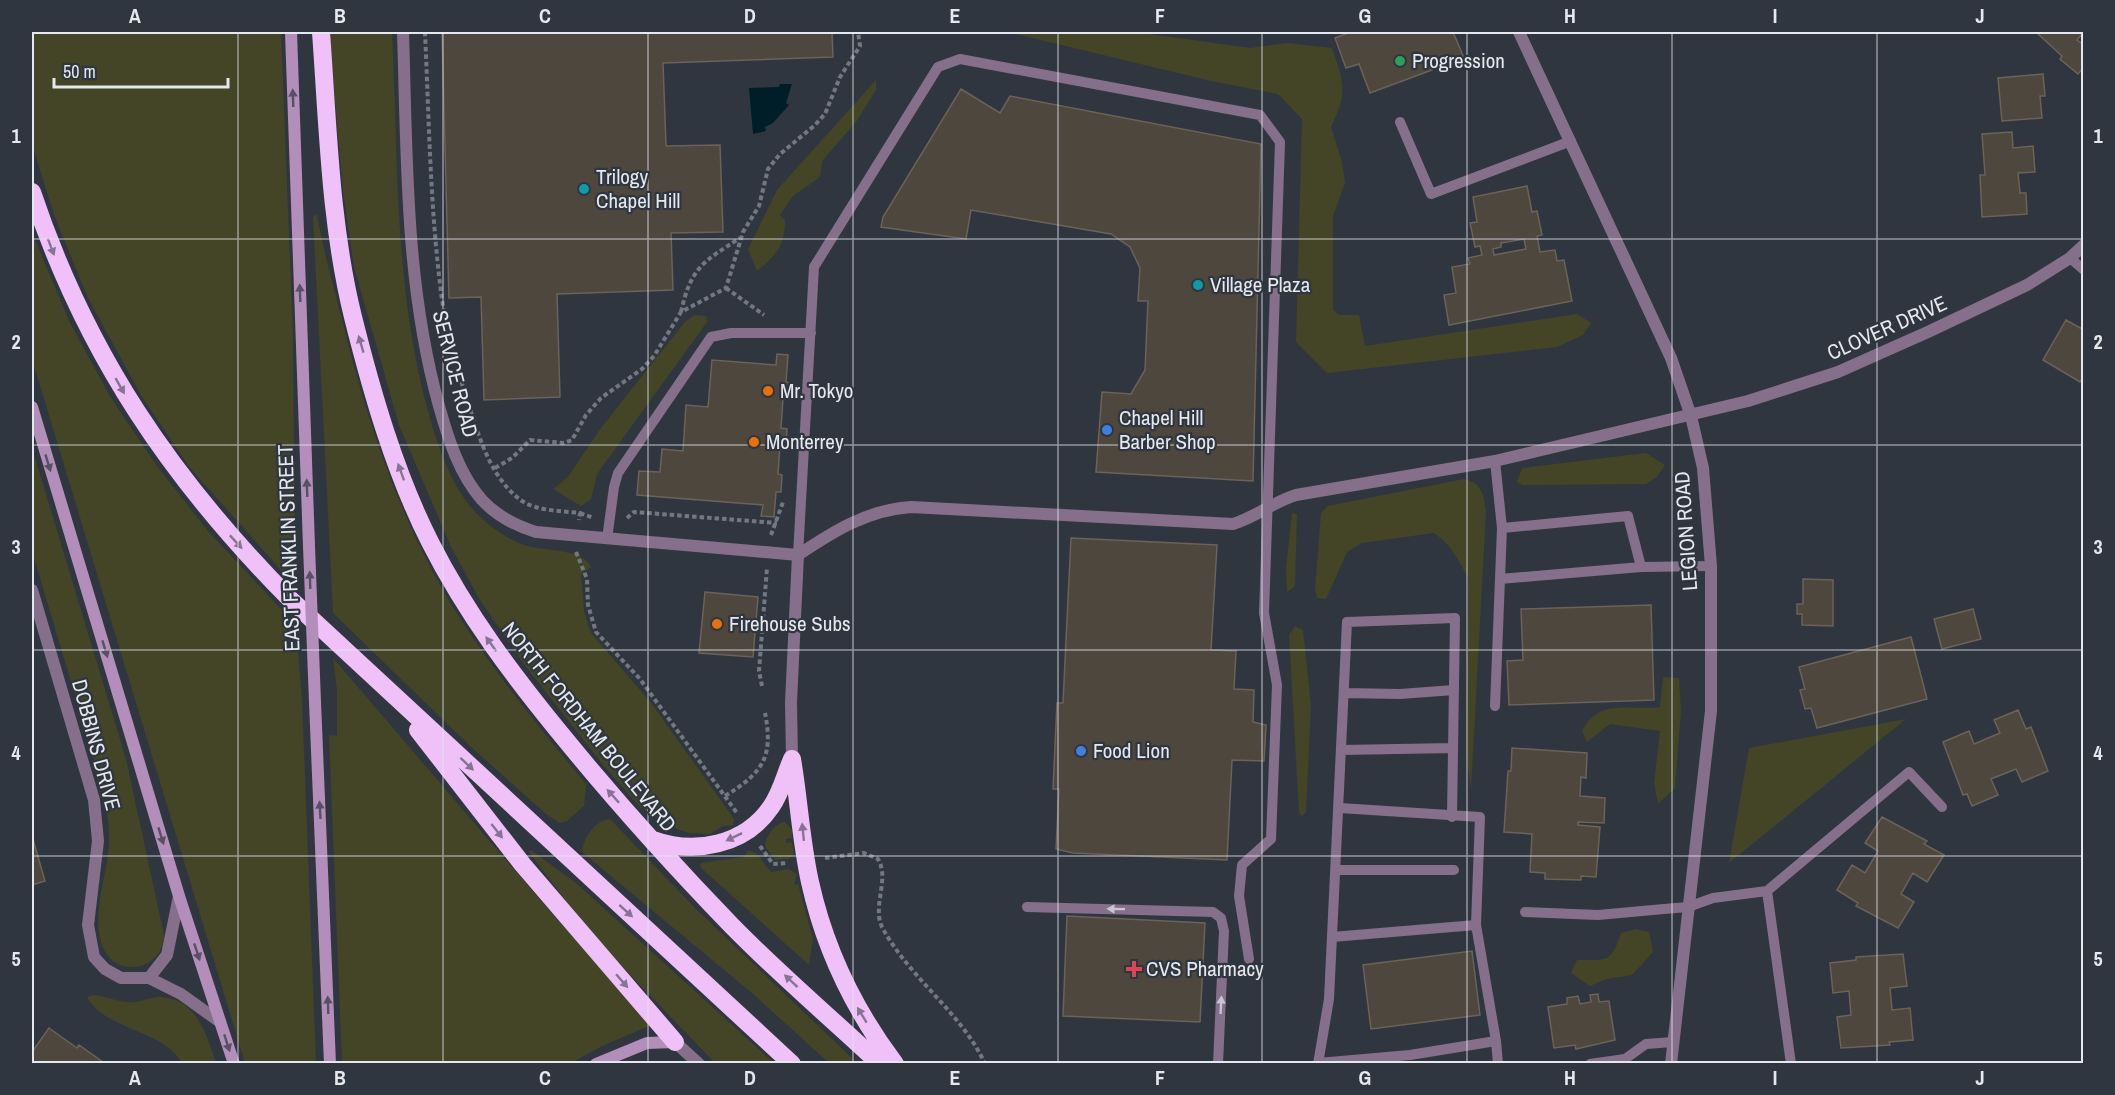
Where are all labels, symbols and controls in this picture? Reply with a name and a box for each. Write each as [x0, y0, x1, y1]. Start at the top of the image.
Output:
text: A [129, 2, 141, 29]
text: B [334, 2, 346, 29]
text: C [539, 2, 551, 29]
text: D [744, 2, 756, 29]
text: E [950, 2, 961, 29]
text: F [1155, 2, 1165, 29]
text: G [1359, 2, 1371, 29]
text: H [1564, 2, 1576, 29]
text: I [1773, 2, 1777, 29]
text: J [1975, 2, 1985, 29]
place label: Progression [1412, 46, 1505, 75]
scale bar [54, 51, 228, 89]
marker: Progression [1393, 54, 1407, 68]
text: 50 m [63, 59, 96, 84]
one-way arrow [289, 88, 298, 107]
text: 1 [11, 122, 21, 149]
text: 1 [2093, 122, 2103, 149]
place label: Trilogy Chapel Hill [596, 162, 680, 215]
marker: Trilogy Chapel Hill [577, 182, 591, 196]
one-way arrow [47, 238, 57, 256]
place label: Village Plaza [1210, 270, 1311, 299]
marker: Village Plaza [1191, 278, 1205, 292]
one-way arrow [296, 283, 305, 302]
street label: CLOVER DRIVE [1822, 288, 1951, 367]
street label: SERVICE ROAD [426, 307, 485, 440]
text: 2 [11, 328, 21, 355]
text: 2 [2093, 328, 2103, 355]
one-way arrow [356, 335, 365, 353]
place label: Mr. Tokyo [780, 376, 853, 405]
one-way arrow [115, 378, 125, 395]
marker: Mr. Tokyo [761, 384, 775, 398]
place label: Chapel Hill Barber Shop [1119, 403, 1216, 456]
marker: Chapel Hill Barber Shop [1100, 423, 1114, 437]
place label: Monterrey [766, 427, 844, 456]
marker: Monterrey [747, 435, 761, 449]
street label: EAST FRANKLIN STREET [270, 443, 307, 652]
one-way arrow [44, 454, 53, 472]
one-way arrow [396, 462, 406, 480]
street label: LEGION ROAD [1667, 470, 1704, 592]
one-way arrow [302, 478, 311, 497]
text: 3 [11, 533, 21, 560]
text: 3 [2093, 533, 2103, 560]
one-way arrow [228, 535, 242, 549]
one-way arrow [305, 571, 314, 590]
place label: Firehouse Subs [729, 609, 851, 638]
street label: NORTH FORDHAM BOULEVARD [496, 616, 683, 838]
marker: Firehouse Subs [710, 617, 724, 631]
one-way arrow [485, 637, 497, 652]
one-way arrow [101, 640, 110, 658]
street label: DOBBINS DRIVE [65, 676, 128, 814]
place label: Food Lion [1093, 736, 1170, 765]
text: 4 [11, 739, 21, 766]
text: 4 [2093, 739, 2103, 766]
marker: Food Lion [1074, 744, 1088, 758]
one-way arrow [460, 757, 475, 771]
one-way arrow [607, 789, 620, 804]
one-way arrow [315, 801, 324, 820]
one-way arrow [798, 822, 808, 841]
one-way arrow [491, 824, 503, 839]
one-way arrow [157, 827, 166, 845]
one-way arrow [725, 832, 743, 842]
one-way arrow [618, 904, 633, 917]
one-way arrow [1106, 904, 1125, 913]
one-way arrow [193, 943, 203, 961]
text: 5 [11, 945, 21, 972]
text: 5 [2093, 945, 2103, 972]
place label: CVS Pharmacy [1146, 954, 1264, 983]
marker: CVS Pharmacy [1127, 962, 1141, 976]
one-way arrow [615, 973, 628, 988]
one-way arrow [784, 975, 799, 988]
one-way arrow [324, 996, 333, 1015]
one-way arrow [1216, 996, 1225, 1015]
one-way arrow [857, 1006, 867, 1023]
one-way arrow [223, 1034, 232, 1052]
text: A [129, 1064, 141, 1091]
text: B [334, 1064, 346, 1091]
text: C [539, 1064, 551, 1091]
text: D [744, 1064, 756, 1091]
text: E [950, 1064, 961, 1091]
text: F [1155, 1064, 1165, 1091]
text: G [1359, 1064, 1371, 1091]
text: H [1564, 1064, 1576, 1091]
text: I [1773, 1064, 1777, 1091]
text: J [1975, 1064, 1985, 1091]

